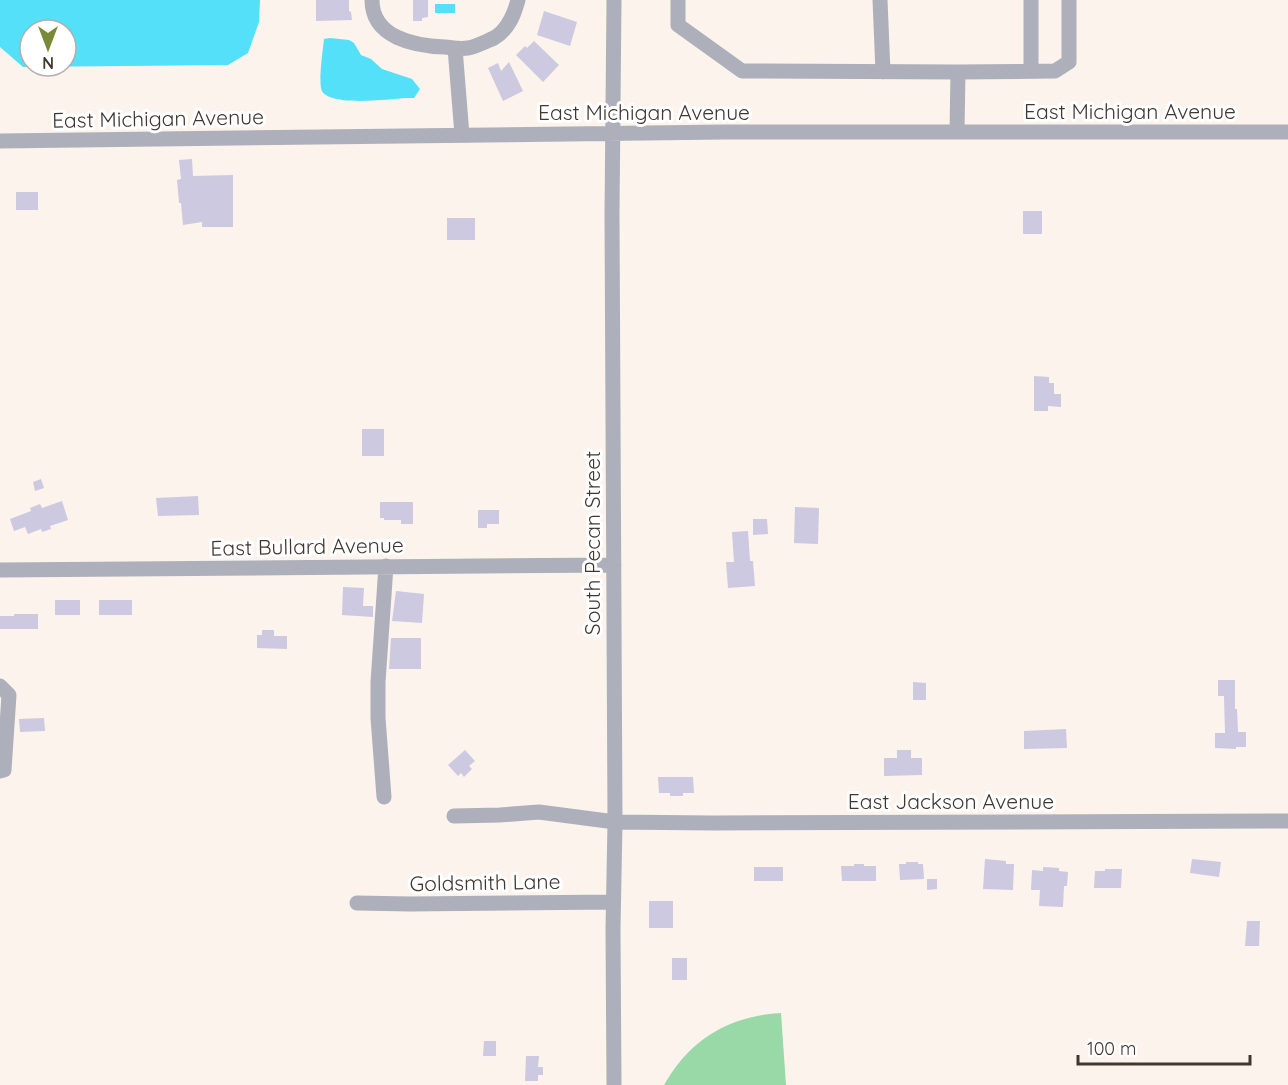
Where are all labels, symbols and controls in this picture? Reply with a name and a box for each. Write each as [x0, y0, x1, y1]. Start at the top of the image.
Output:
north arrow [18, 18, 78, 78]
text: N [42, 53, 54, 73]
street label: East Michigan Avenue [1024, 98, 1236, 124]
street label: East Michigan Avenue [538, 99, 750, 125]
street label: East Michigan Avenue [52, 103, 264, 133]
street label: South Pecan Street [579, 451, 605, 635]
street label: East Bullard Avenue [210, 531, 404, 561]
street label: East Jackson Avenue [848, 788, 1054, 814]
street label: Goldsmith Lane [409, 868, 561, 896]
scale bar [1078, 1028, 1250, 1066]
text: 100 m [1087, 1037, 1136, 1060]

